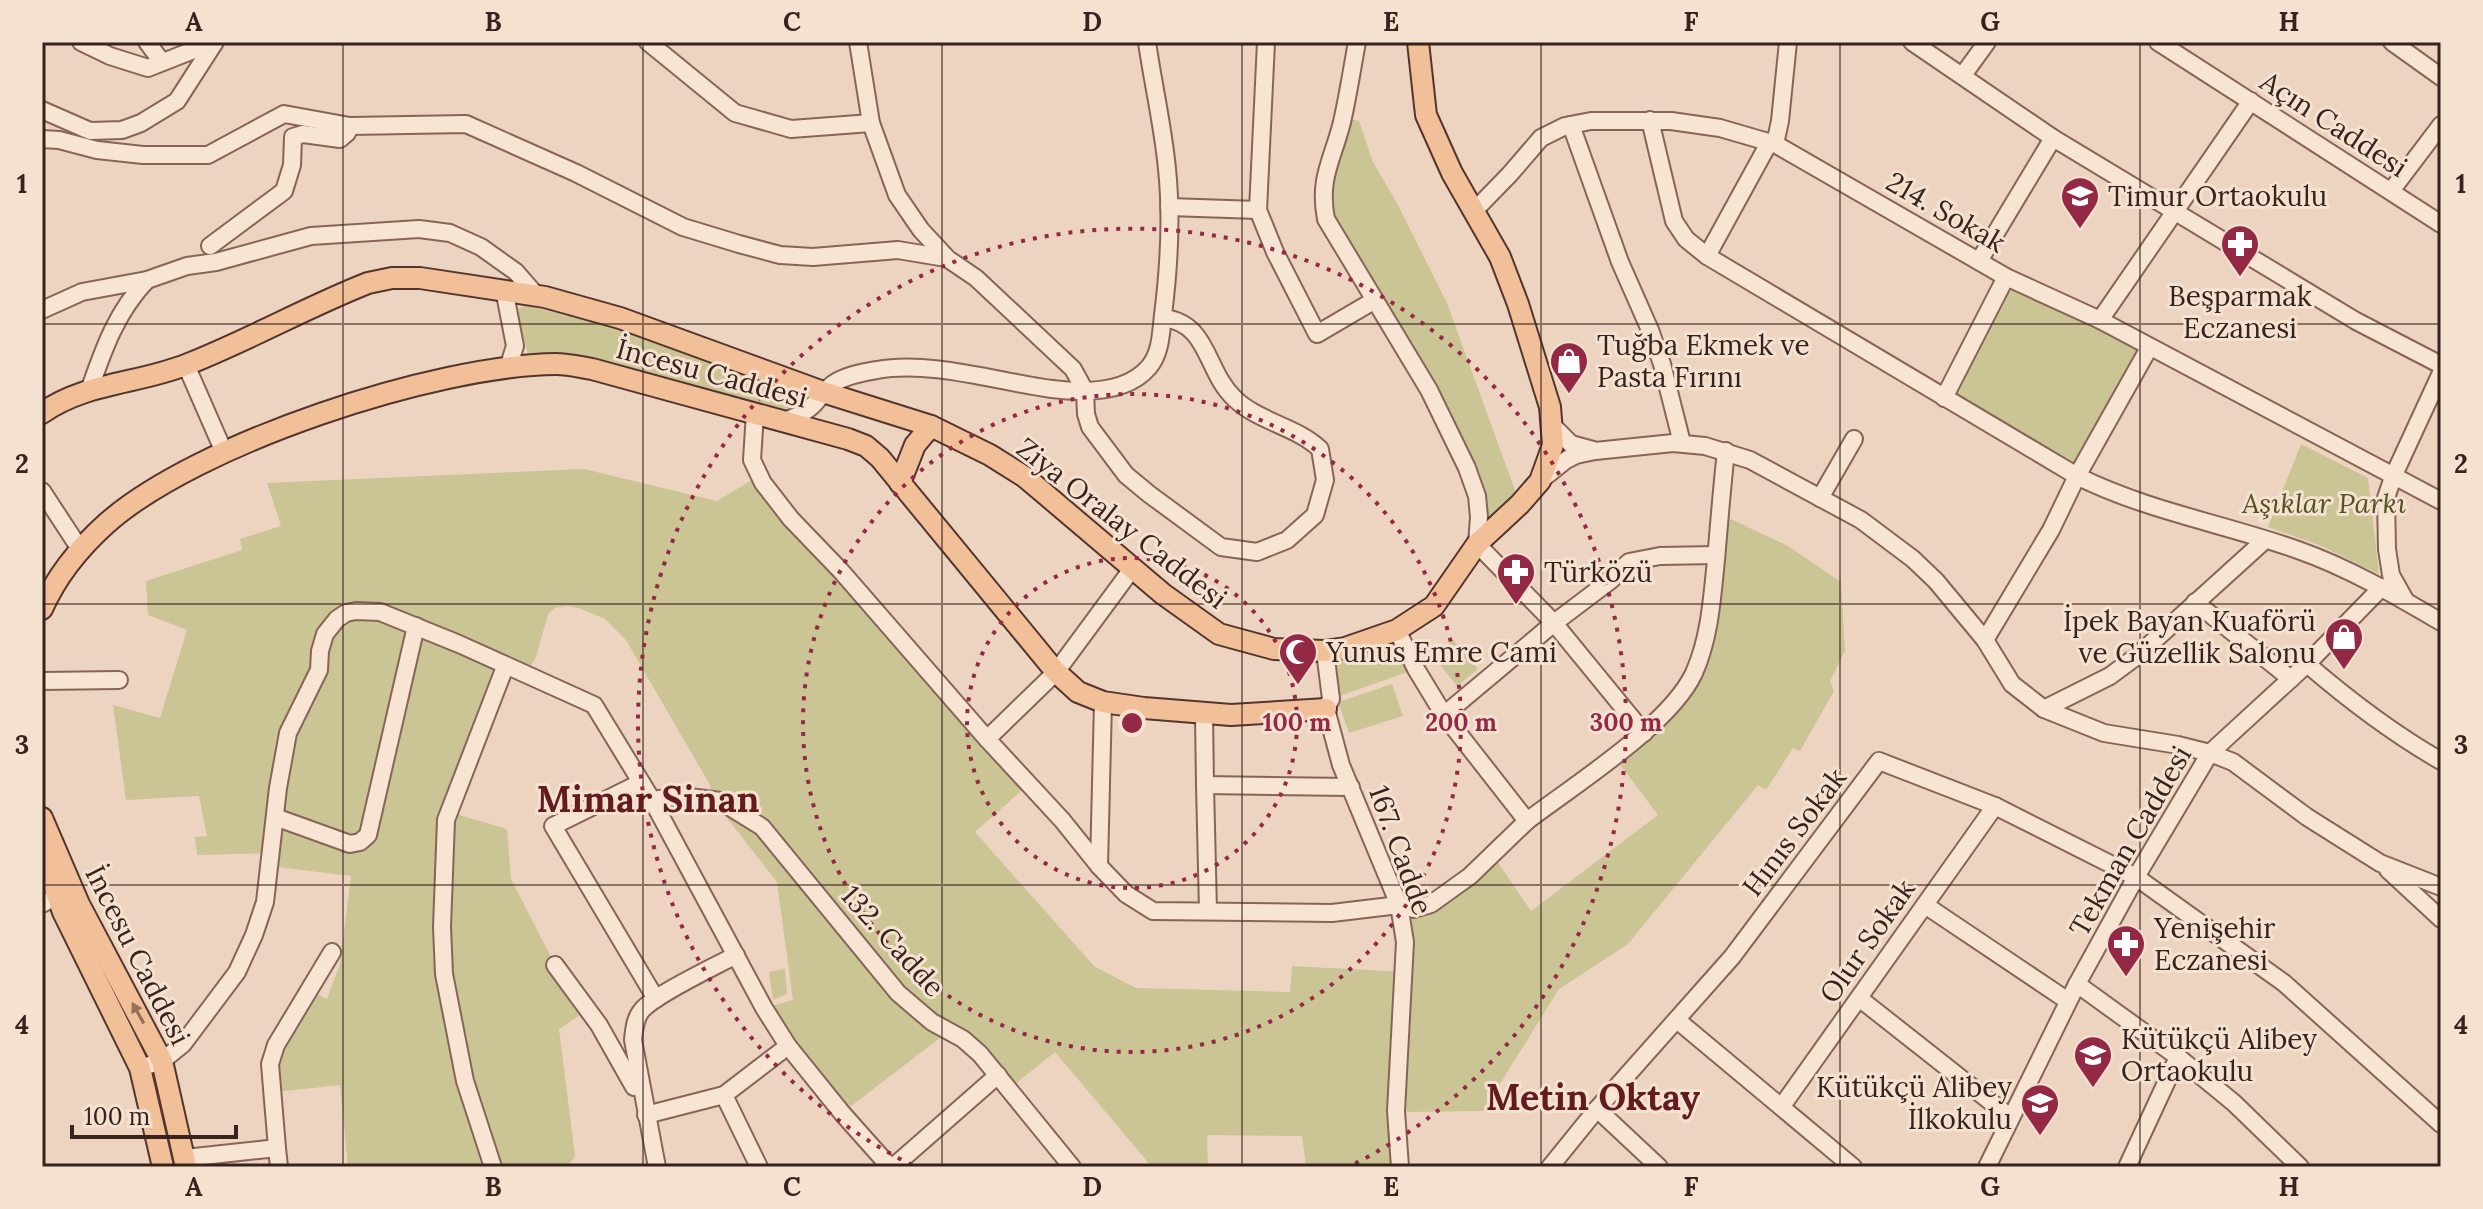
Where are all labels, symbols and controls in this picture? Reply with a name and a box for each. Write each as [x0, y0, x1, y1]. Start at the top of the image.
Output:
text: A [185, 5, 203, 38]
text: B [484, 5, 502, 38]
text: C [783, 5, 801, 38]
text: D [1082, 5, 1102, 38]
text: E [1383, 5, 1399, 38]
text: F [1684, 5, 1699, 38]
text: G [1980, 5, 2000, 38]
text: H [2279, 5, 2299, 38]
street label: Açın Caddesi [2253, 63, 2414, 185]
street label: 214. Sokak [1880, 164, 2012, 260]
text: 1 [17, 167, 27, 200]
text: 1 [2456, 167, 2466, 200]
school or university icon: Timur Ortaokulu [2059, 175, 2101, 230]
place label: Timur Ortaokulu [2108, 178, 2327, 214]
pharmacy icon: Beşparmak Eczanesi [2219, 223, 2261, 278]
place label: Beşparmak Eczanesi [2168, 278, 2312, 346]
place label: Tuğba Ekmek ve Pasta Fırını [1597, 327, 1810, 395]
street label: İncesu Caddesi [612, 330, 812, 416]
shop icon: Tuğba Ekmek ve Pasta Fırını [1548, 340, 1590, 395]
street label: Ziya Oralay Caddesi [1010, 430, 1234, 616]
text: 2 [15, 447, 29, 480]
text: 2 [2454, 447, 2468, 480]
park label: Aşıklar Parkı [2241, 485, 2406, 521]
pharmacy icon: Türközü [1495, 551, 1537, 606]
place label: Türközü [1544, 554, 1652, 590]
place label: İpek Bayan Kuaförü ve Güzellik Salonu [2063, 603, 2316, 671]
shop icon: İpek Bayan Kuaförü ve Güzellik Salonu [2323, 616, 2365, 671]
mosque icon: Yunus Emre Cami [1277, 631, 1319, 686]
place label: Yunus Emre Cami [1325, 634, 1557, 670]
text: 100 m [1263, 707, 1331, 738]
text: 200 m [1425, 707, 1497, 738]
text: 300 m [1590, 707, 1662, 738]
centre of rings [1118, 709, 1146, 737]
text: 3 [15, 728, 29, 761]
text: 3 [2454, 728, 2468, 761]
street label: Tekman Caddesi [2061, 739, 2199, 943]
street label: Hınıs Sokak [1734, 761, 1854, 903]
district label: Mimar Sinan [537, 776, 760, 822]
street label: 167. Cadde [1361, 781, 1441, 919]
street label: İncesu Caddesi [77, 859, 199, 1051]
street label: Olur Sokak [1811, 872, 1923, 1010]
street label: 132. Cadde [834, 878, 952, 1004]
place label: Yenişehir Eczanesi [2153, 910, 2275, 978]
pharmacy icon: Yenişehir Eczanesi [2105, 923, 2147, 978]
one-way arrow [132, 1002, 145, 1025]
text: 4 [15, 1008, 29, 1041]
text: 4 [2454, 1008, 2468, 1041]
place label: Kütükçü Alibey Ortaokulu [2121, 1021, 2317, 1089]
school or university icon: Kütükçü Alibey Ortaokulu [2072, 1034, 2114, 1089]
place label: Kütükçü Alibey İlkokulu [1816, 1069, 2012, 1137]
district label: Metin Oktay [1486, 1074, 1700, 1120]
school or university icon: Kütükçü Alibey İlkokulu [2019, 1082, 2061, 1137]
scale bar [72, 1089, 236, 1139]
text: 100 m [84, 1101, 150, 1132]
text: A [185, 1170, 203, 1203]
text: B [484, 1170, 502, 1203]
text: C [783, 1170, 801, 1203]
text: D [1082, 1170, 1102, 1203]
text: E [1383, 1170, 1399, 1203]
text: F [1684, 1170, 1699, 1203]
text: G [1980, 1170, 2000, 1203]
text: H [2279, 1170, 2299, 1203]

